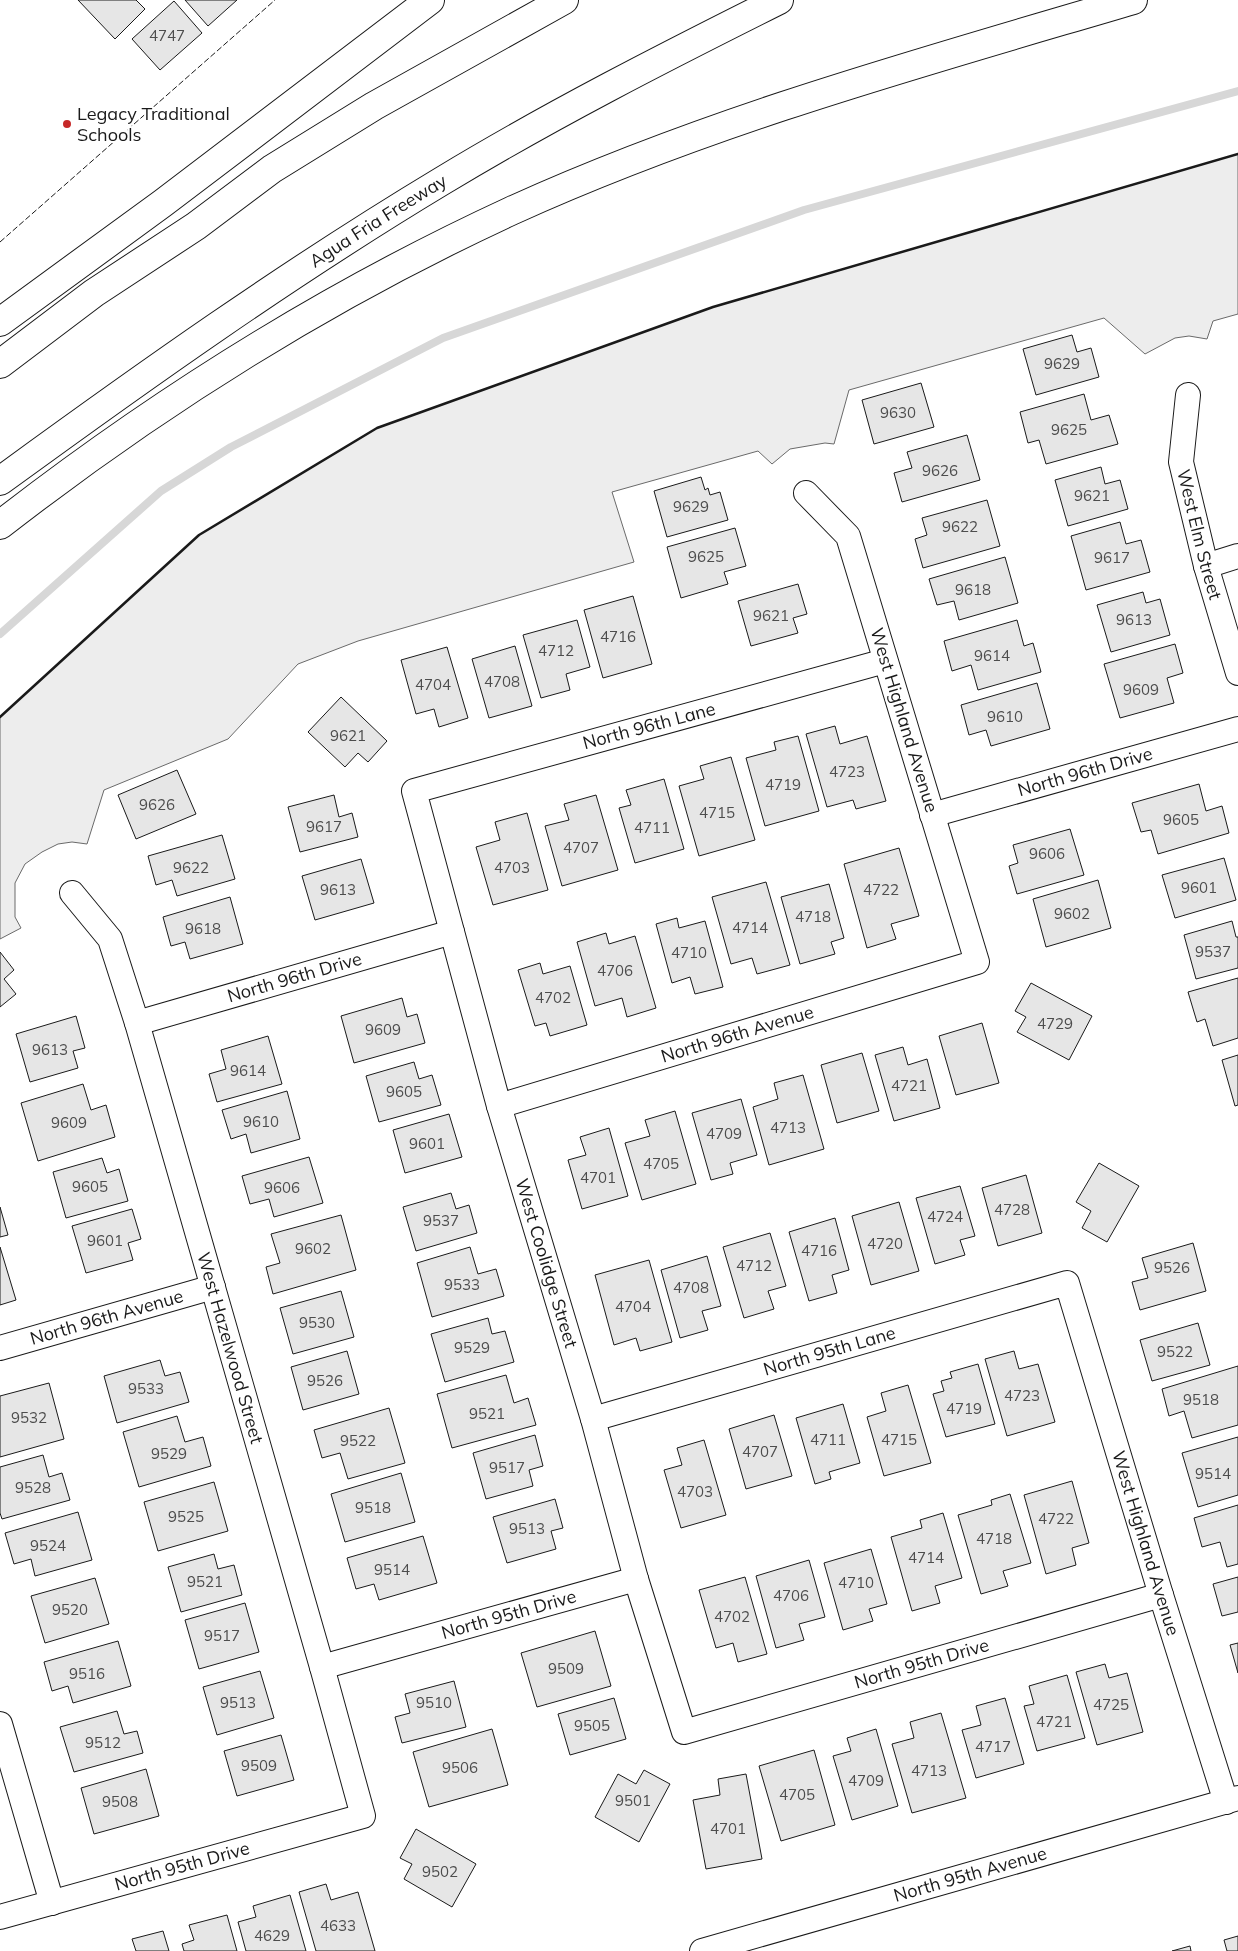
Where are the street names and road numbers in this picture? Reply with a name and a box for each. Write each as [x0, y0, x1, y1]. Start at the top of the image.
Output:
street label: Agua Fria Freeway [305, 169, 451, 272]
street label: West Elm Street [1172, 467, 1227, 602]
street label: West Highland Avenue [865, 625, 944, 815]
street label: North 96th Lane [580, 697, 718, 754]
street label: North 96th Drive [1015, 742, 1155, 801]
street label: North 96th Drive [224, 947, 364, 1007]
street label: North 96th Avenue [658, 1000, 816, 1068]
street label: West Coolidge Street [510, 1176, 583, 1350]
street label: West Hazelwood Street [192, 1250, 269, 1446]
street label: North 96th Avenue [27, 1284, 186, 1350]
street label: North 95th Lane [761, 1321, 898, 1381]
street label: West Highland Avenue [1107, 1448, 1185, 1638]
street label: North 95th Drive [439, 1584, 579, 1644]
street label: North 95th Drive [852, 1633, 992, 1694]
street label: North 95th Drive [112, 1836, 252, 1896]
street label: North 95th Avenue [891, 1841, 1049, 1907]

